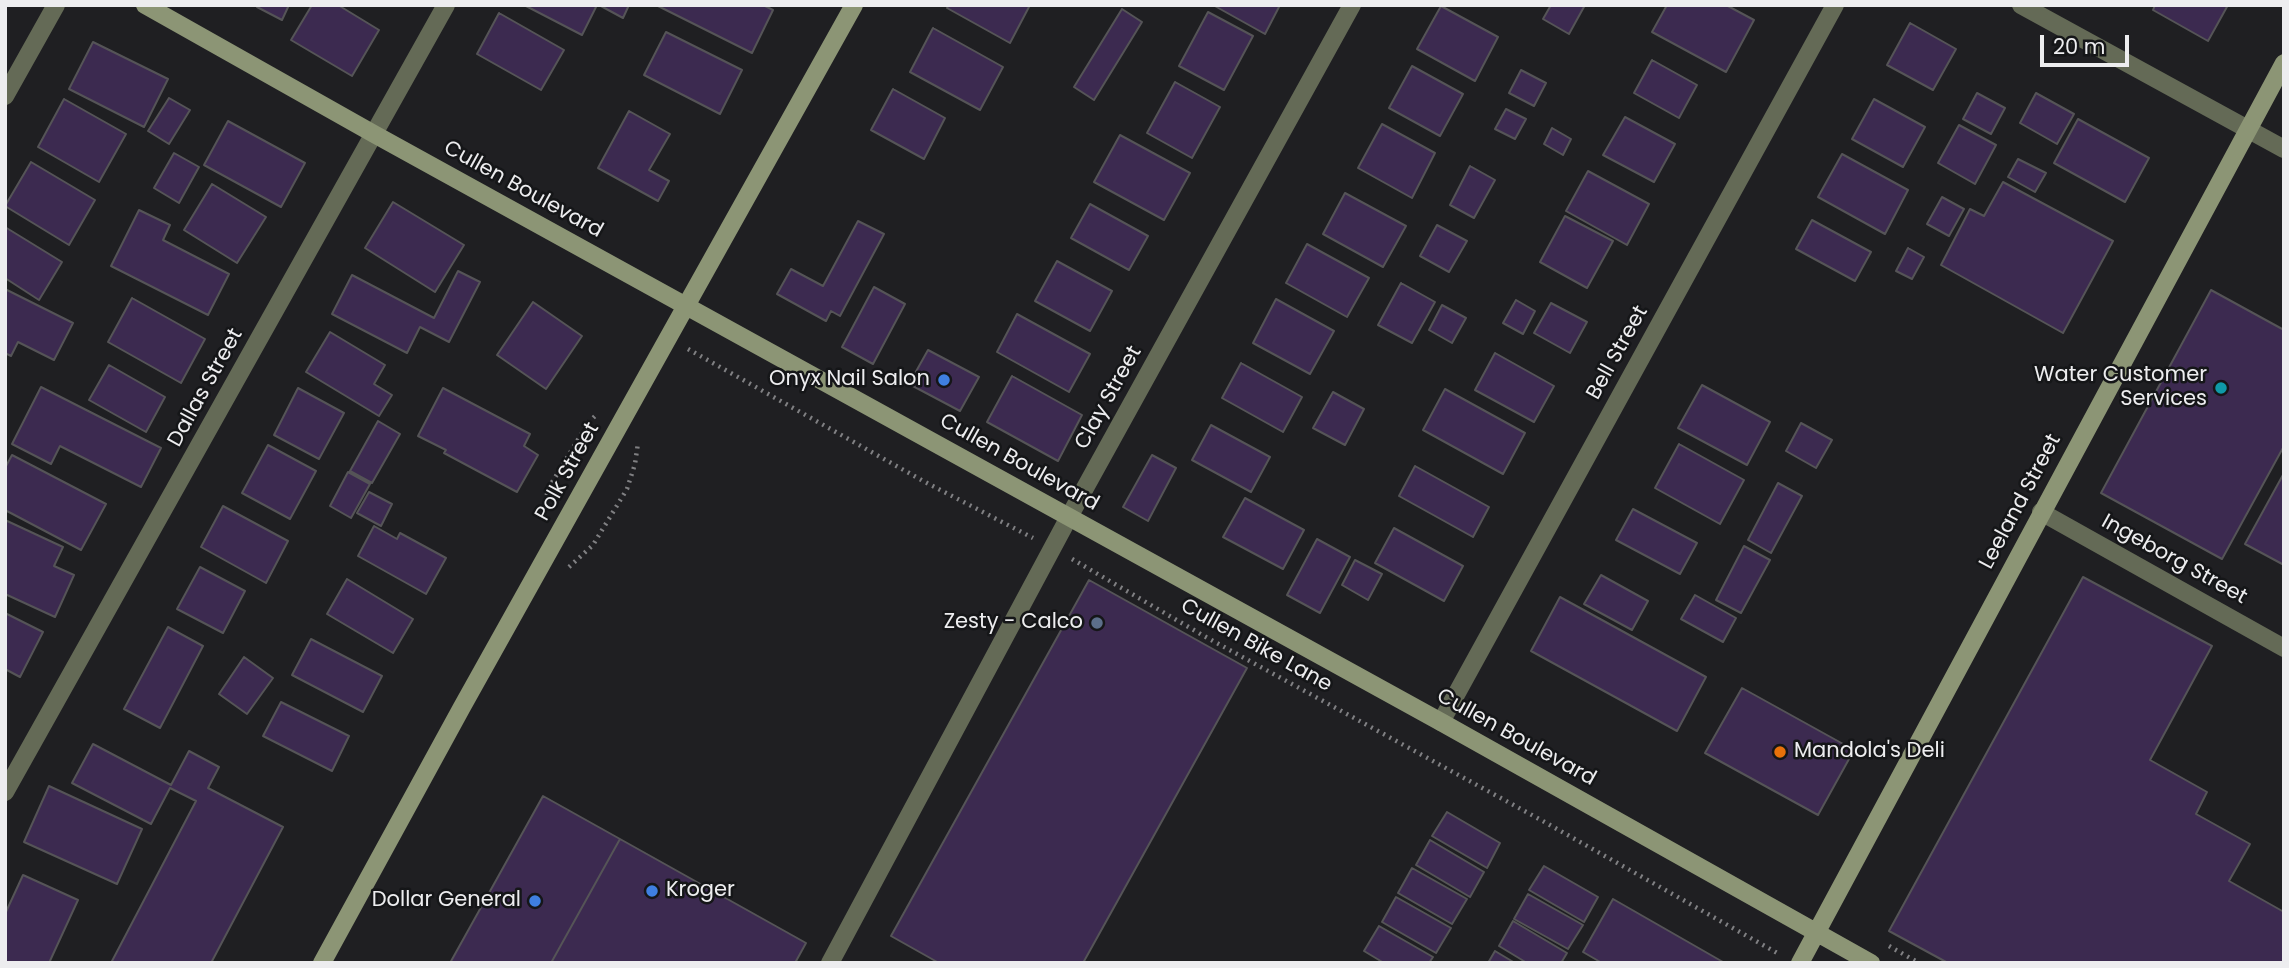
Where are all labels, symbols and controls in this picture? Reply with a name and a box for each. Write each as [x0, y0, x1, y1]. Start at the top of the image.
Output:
scale bar [2044, 21, 2133, 65]
text: 20 m [2053, 32, 2106, 61]
street label: Cullen Boulevard [439, 136, 607, 244]
street label: Bell Street [1582, 302, 1654, 404]
street label: Dallas Street [163, 324, 249, 452]
street label: Clay Street [1070, 342, 1148, 454]
place label: Water Customer Services [2034, 363, 2207, 413]
place label: Onyx Nail Salon [769, 367, 930, 393]
marker: Onyx Nail Salon [936, 372, 952, 388]
marker: Water Customer Services [2213, 380, 2229, 396]
street label: Cullen Boulevard [935, 409, 1103, 517]
street label: Polk Street [531, 418, 605, 526]
street label: Leeland Street [1975, 430, 2067, 574]
street label: Ingeborg Street [2097, 510, 2251, 610]
street label: Cullen Bike Lane [1176, 594, 1336, 698]
place label: Zesty - Calco [944, 610, 1083, 636]
marker: Zesty - Calco [1089, 615, 1105, 631]
street label: Cullen Boulevard [1432, 684, 1600, 792]
place label: Mandola's Deli [1794, 739, 1945, 765]
marker: Mandola's Deli [1772, 744, 1788, 760]
place label: Kroger [666, 878, 735, 904]
marker: Kroger [644, 883, 660, 899]
place label: Dollar General [372, 888, 521, 914]
marker: Dollar General [527, 893, 543, 909]

